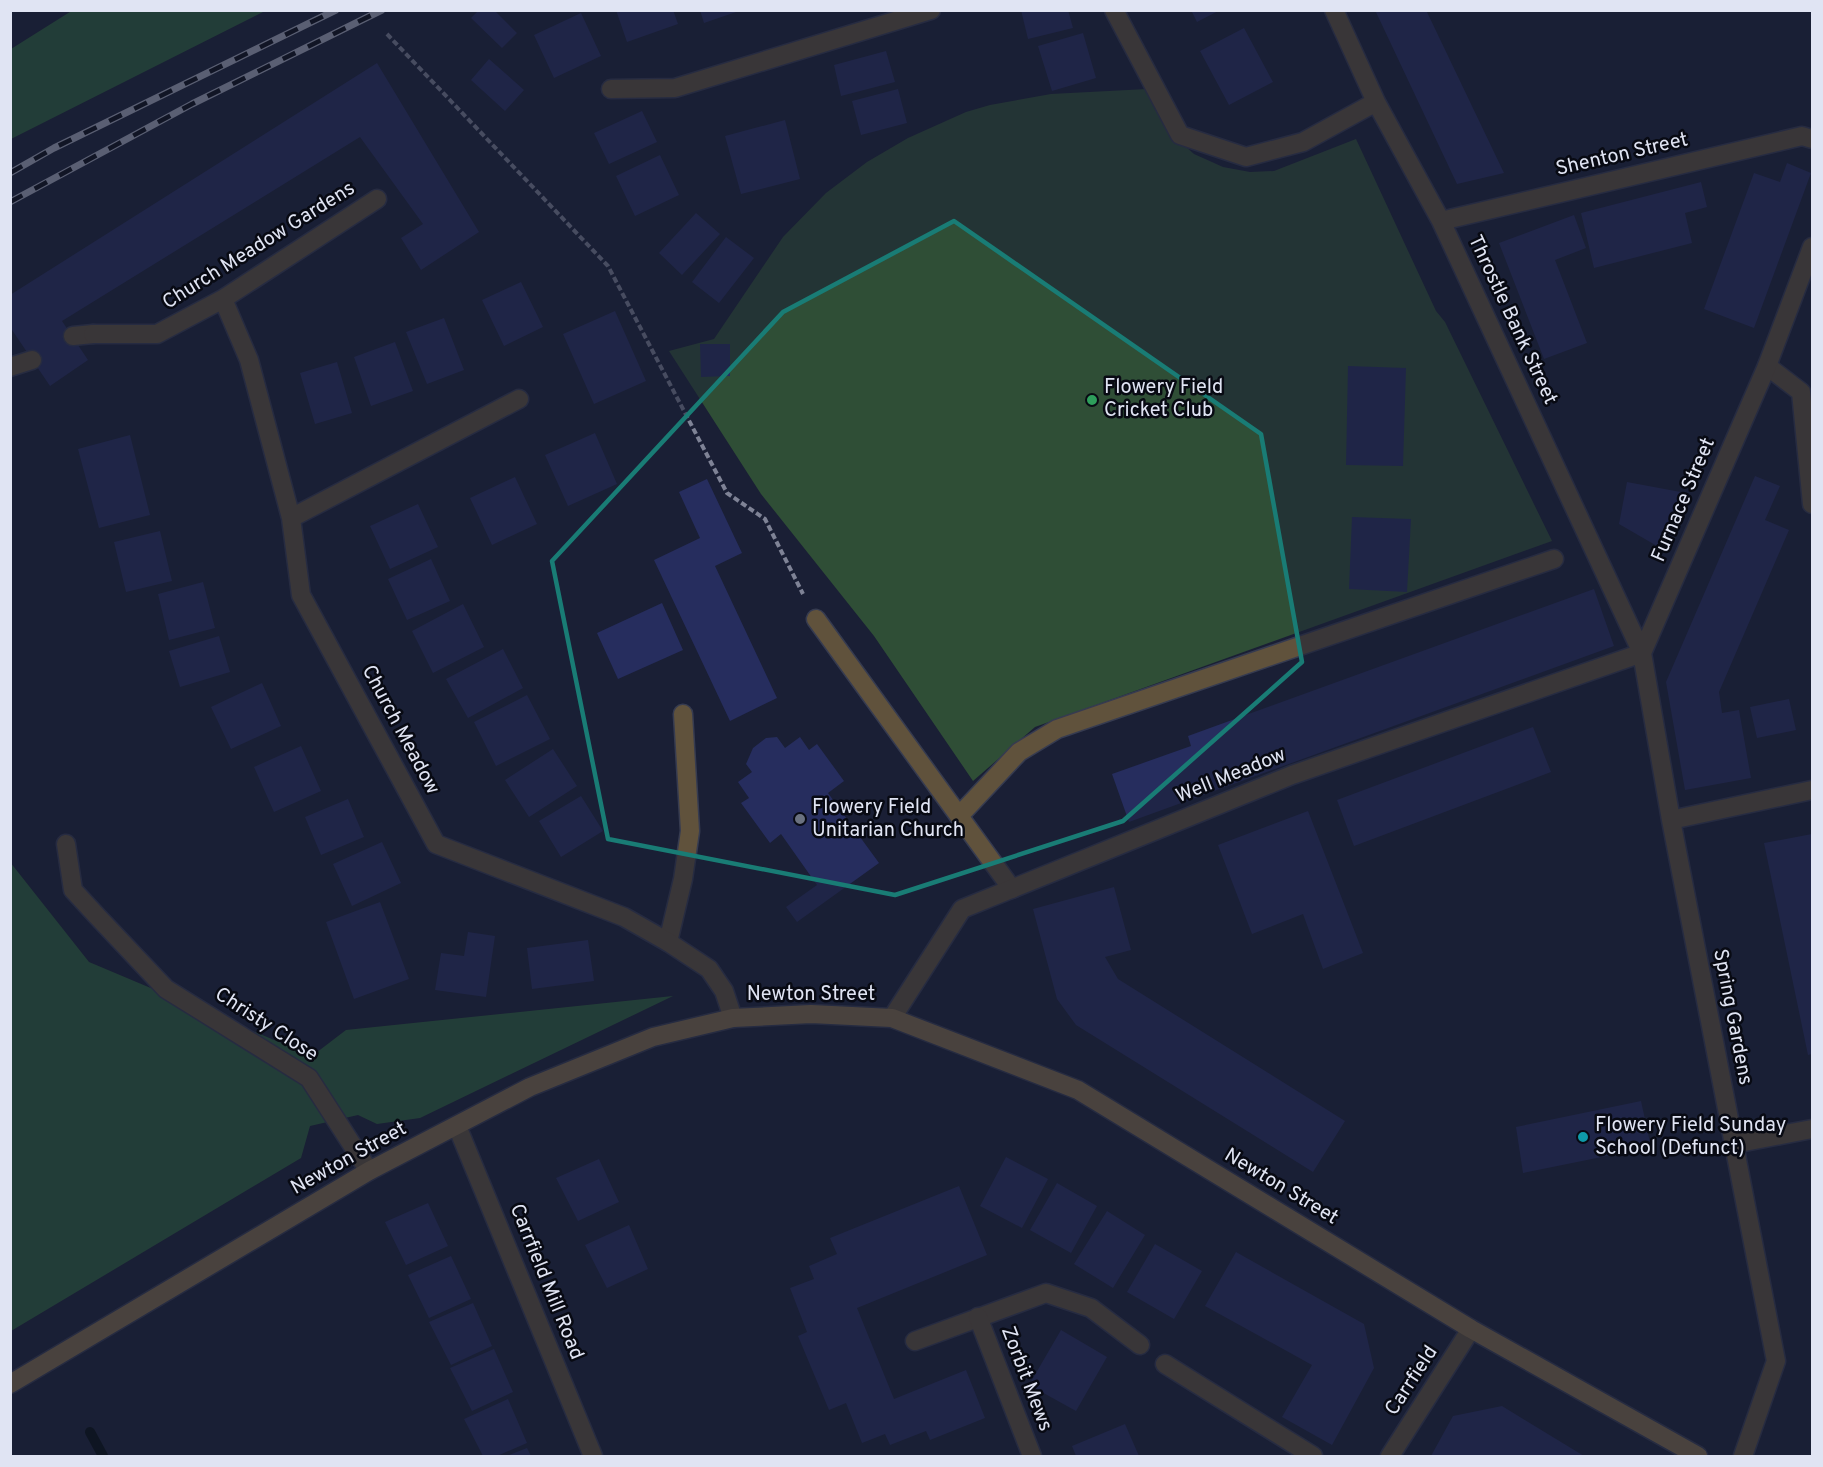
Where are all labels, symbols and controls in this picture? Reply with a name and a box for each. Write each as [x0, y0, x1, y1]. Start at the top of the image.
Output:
street label: Shenton Street [1553, 127, 1691, 183]
street label: Church Meadow Gardens [158, 176, 360, 316]
street label: Throstle Bank Street [1461, 231, 1563, 409]
place label: Flowery Field Cricket Club [1104, 375, 1223, 424]
marker: Flowery Field Cricket Club [1085, 393, 1099, 407]
street label: Furnace Street [1646, 434, 1722, 566]
street label: Church Meadow [355, 661, 445, 799]
street label: Well Meadow [1172, 742, 1290, 810]
place label: Flowery Field Unitarian Church [812, 795, 964, 844]
marker: Flowery Field Unitarian Church [793, 812, 807, 826]
street label: Spring Gardens [1706, 947, 1758, 1087]
street label: Christy Close [209, 982, 323, 1068]
street label: Newton Street [747, 982, 875, 1008]
place label: Flowery Field Sunday School (Defunct) [1595, 1113, 1786, 1162]
street label: Newton Street [286, 1116, 412, 1202]
marker: Flowery Field Sunday School (Defunct) [1576, 1130, 1590, 1144]
street label: Newton Street [1219, 1143, 1343, 1231]
street label: Carrfield Mill Road [503, 1200, 589, 1364]
street label: Zorbit Mews [994, 1323, 1058, 1435]
street label: Carrfield [1380, 1341, 1444, 1421]

